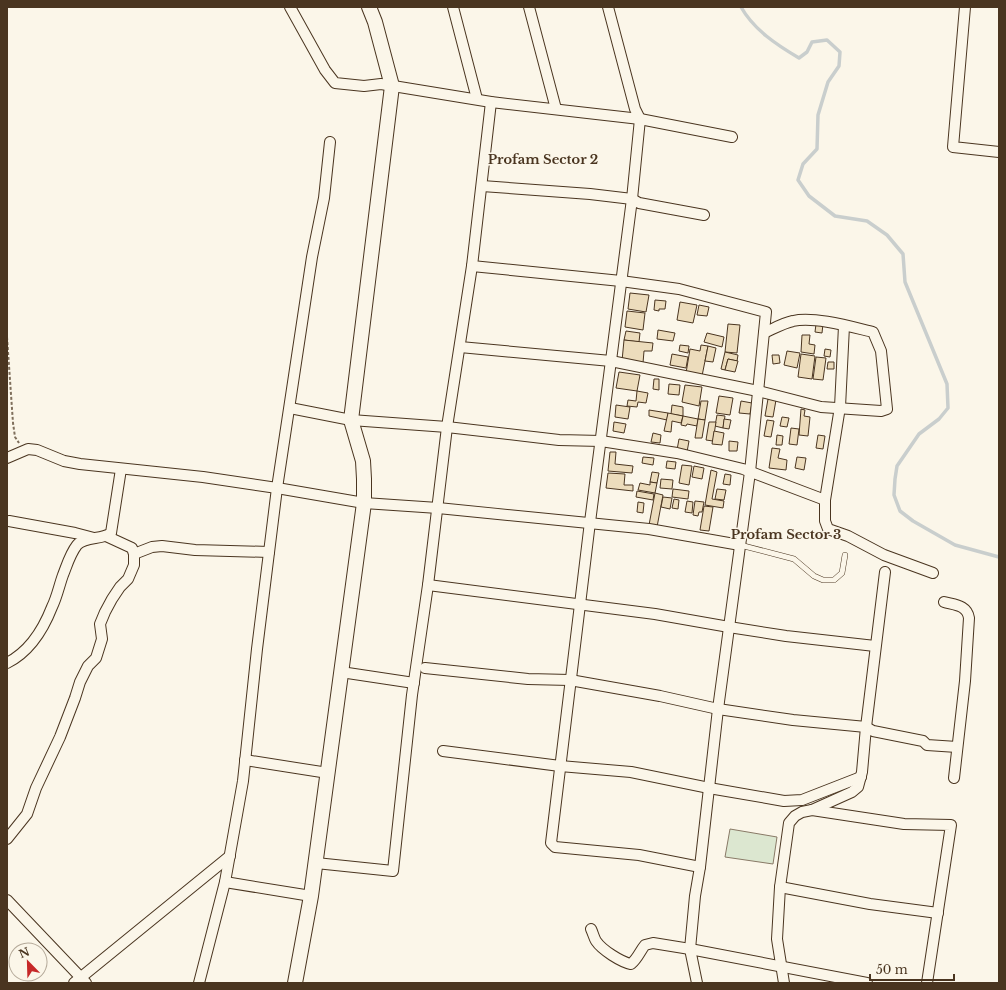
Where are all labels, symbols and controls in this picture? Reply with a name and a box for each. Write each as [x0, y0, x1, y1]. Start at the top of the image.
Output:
district label: Profam Sector 2 [488, 151, 598, 168]
district label: Profam Sector 3 [731, 526, 841, 543]
north arrow [8, 942, 48, 982]
text: N [17, 944, 32, 961]
scale bar [870, 956, 954, 982]
text: 50 m [876, 962, 908, 977]

